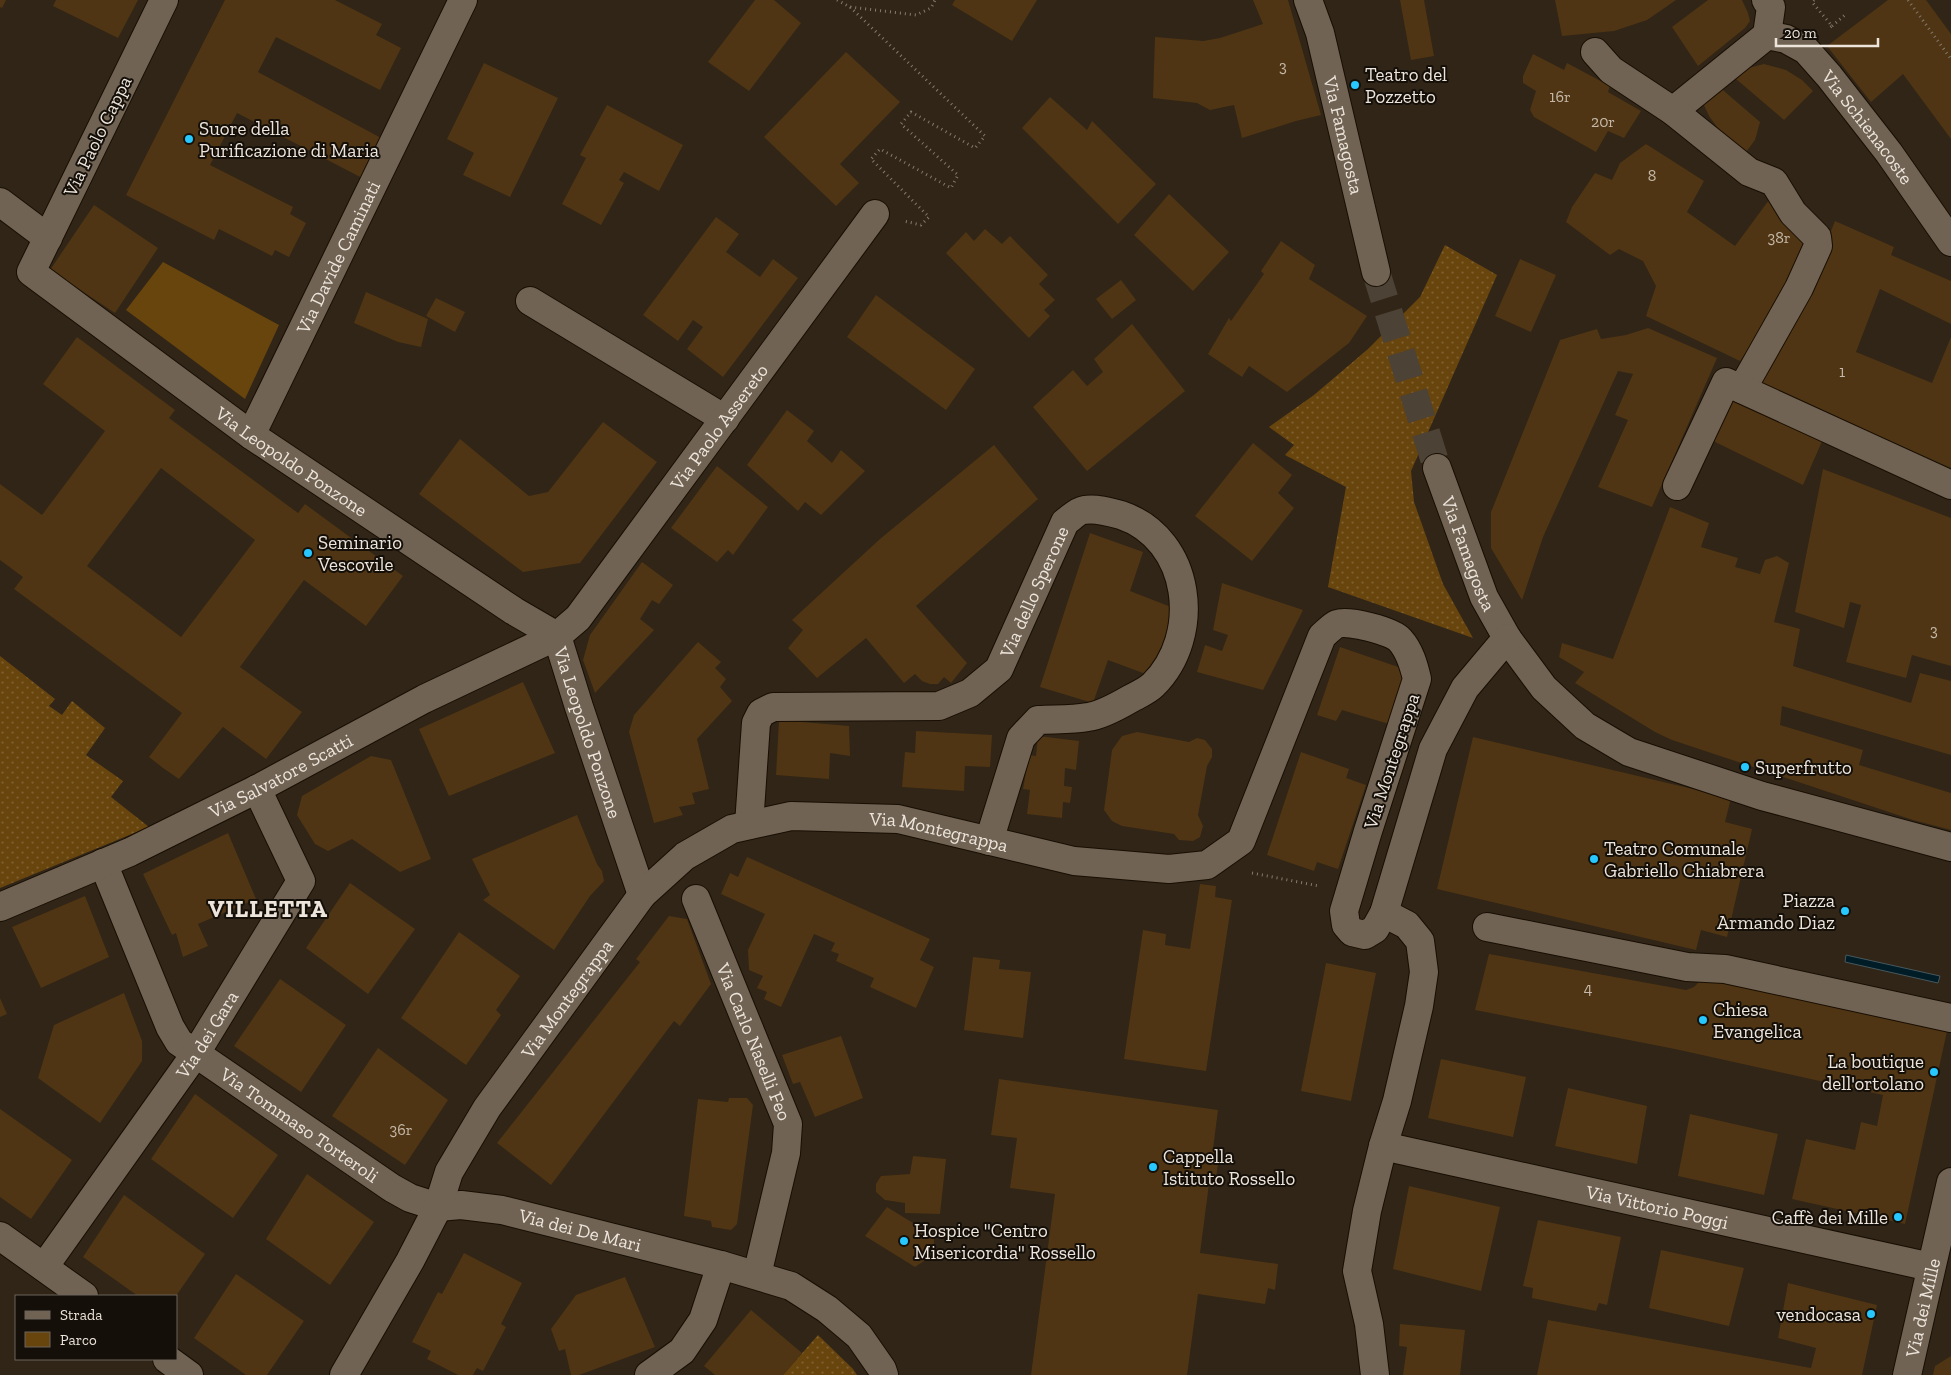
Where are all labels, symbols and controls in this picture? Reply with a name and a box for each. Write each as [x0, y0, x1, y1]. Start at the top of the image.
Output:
scale bar [1776, 15, 1878, 47]
text: 20 m [1784, 24, 1817, 42]
house number: 3 [1279, 57, 1287, 76]
place label: Teatro del Pozzetto [1365, 63, 1447, 108]
street label: Via Schienacoste [1816, 65, 1918, 189]
street label: Via Paolo Cappa [58, 72, 137, 201]
street label: Via Famagosta [1318, 73, 1368, 197]
marker: Teatro del Pozzetto [1349, 79, 1361, 91]
house number: 16r [1549, 87, 1571, 106]
house number: 20r [1591, 112, 1615, 131]
place label: Suore della Purificazione di Maria [199, 117, 379, 162]
marker: Suore della Purificazione di Maria [183, 133, 195, 145]
house number: 8 [1648, 166, 1656, 185]
street label: Via Davide Caminati [291, 177, 385, 338]
house number: 38r [1767, 228, 1791, 247]
street label: Via Paolo Assereto [665, 359, 773, 495]
house number: 1 [1839, 362, 1845, 381]
street label: Via Leopoldo Ponzone [210, 401, 372, 522]
street label: Via Famagosta [1436, 492, 1500, 615]
street label: Via dello Sperone [994, 522, 1074, 662]
place label: Seminario Vescovile [317, 531, 402, 576]
marker: Seminario Vescovile [302, 547, 314, 559]
house number: 3 [1930, 621, 1938, 640]
street label: Via Leopoldo Ponzone [549, 643, 626, 821]
street label: Via Montegrappa [1358, 690, 1424, 833]
street label: Via Salvatore Scatti [204, 729, 357, 824]
place label: Superfrutto [1755, 756, 1852, 779]
marker: Superfrutto [1739, 761, 1751, 773]
street label: Via Montegrappa [868, 807, 1010, 857]
place label: Teatro Comunale Gabriello Chiabrera [1604, 837, 1764, 882]
marker: Teatro Comunale Gabriello Chiabrera [1588, 853, 1600, 865]
place label: Piazza Armando Diaz [1717, 889, 1835, 934]
district label: VILLETTA [208, 894, 328, 923]
marker: Piazza Armando Diaz [1839, 905, 1851, 917]
street label: Via Montegrappa [516, 935, 618, 1064]
street label: Via Carlo Naselli Feo [711, 959, 796, 1124]
house number: 4 [1584, 979, 1593, 998]
street label: Via dei Gara [170, 987, 243, 1084]
place label: Chiesa Evangelica [1713, 998, 1802, 1043]
marker: Chiesa Evangelica [1697, 1014, 1709, 1026]
place label: La boutique dell'ortolano [1822, 1050, 1924, 1095]
street label: Via Tommaso Torteroli [215, 1062, 383, 1188]
marker: La boutique dell'ortolano [1928, 1066, 1940, 1078]
house number: 36r [389, 1120, 413, 1139]
place label: Cappella Istituto Rossello [1163, 1145, 1295, 1190]
marker: Cappella Istituto Rossello [1147, 1161, 1159, 1173]
street label: Via Vittorio Poggi [1583, 1180, 1731, 1234]
street label: Via dei De Mari [516, 1203, 644, 1257]
place label: Caffè dei Mille [1772, 1206, 1888, 1229]
marker: Caffè dei Mille [1892, 1211, 1904, 1223]
place label: Hospice "Centro Misericordia" Rossello [914, 1219, 1096, 1264]
marker: Hospice "Centro Misericordia" Rossello [898, 1235, 910, 1247]
street label: Via dei Mille [1900, 1256, 1945, 1361]
legend [15, 1295, 178, 1360]
place label: vendocasa [1776, 1303, 1861, 1326]
text: Strada [60, 1306, 103, 1324]
marker: vendocasa [1865, 1308, 1877, 1320]
text: Parco [60, 1331, 97, 1349]

